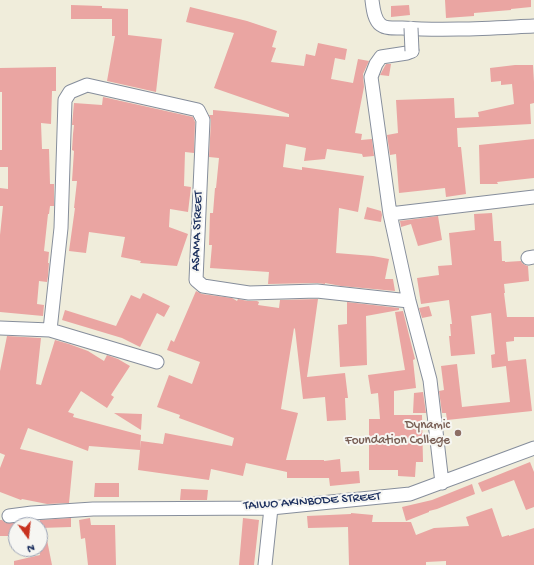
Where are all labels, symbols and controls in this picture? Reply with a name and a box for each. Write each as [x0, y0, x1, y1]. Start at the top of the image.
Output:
street label: ASAMA STREET [189, 191, 207, 271]
place label: Dynamic Foundation College [345, 418, 450, 449]
marker: Dynamic Foundation College [453, 428, 463, 438]
street label: TAIWO AKINBODE STREET [243, 489, 381, 515]
north arrow [8, 517, 48, 557]
text: N [26, 541, 36, 554]

